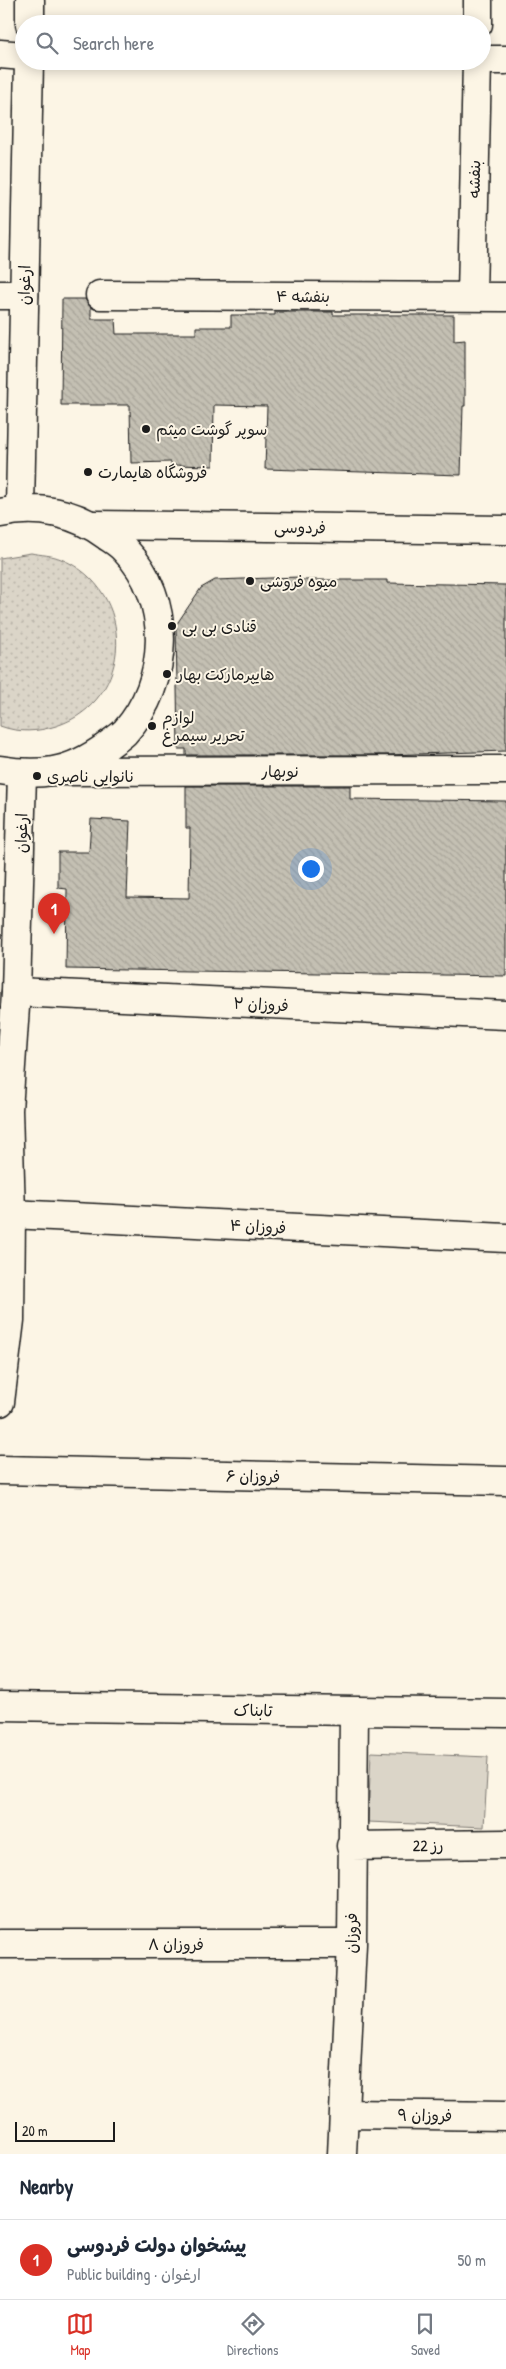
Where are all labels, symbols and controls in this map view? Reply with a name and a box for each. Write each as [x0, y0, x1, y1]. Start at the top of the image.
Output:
search box [15, 15, 491, 70]
icon: search [33, 29, 61, 57]
text: Search here [73, 30, 154, 56]
street label: بنفشه [463, 160, 485, 198]
street label: ارغوان [13, 265, 35, 305]
street label: بنفشه ۴ [276, 285, 330, 307]
place label: سوپر گوشت میثم [156, 418, 267, 442]
marker: سوپر گوشت میثم [140, 423, 152, 435]
place label: فروشگاه هایمارت [98, 461, 207, 483]
marker: فروشگاه هایمارت [82, 466, 94, 478]
street label: فردوسی [274, 516, 326, 538]
place label: میوه فروشی [260, 570, 337, 592]
marker: میوه فروشی [244, 575, 256, 587]
place label: قنادی بی بی [182, 615, 257, 637]
marker: قنادی بی بی [166, 620, 178, 632]
place label: هایپرمارکت بهار [175, 663, 275, 685]
marker: هایپرمارکت بهار [161, 668, 173, 680]
place label: لوازم تحریر سیمرغ [162, 706, 245, 747]
marker: لوازم تحریر سیمرغ [146, 720, 158, 732]
street label: نوبهار [260, 760, 299, 782]
place label: نانوایی ناصری [47, 765, 135, 787]
marker: نانوایی ناصری [31, 770, 43, 782]
street label: ارغوان [10, 813, 32, 853]
your location [298, 856, 324, 882]
pin: 1 [38, 893, 70, 934]
street label: فروزان ۲ [233, 992, 289, 1016]
street label: فروزان ۴ [229, 1214, 287, 1238]
street label: فروزان ۶ [226, 1465, 280, 1487]
street label: تابناک [233, 1699, 273, 1721]
street label: رز 22 [412, 1834, 444, 1856]
street label: فروزان [340, 1913, 362, 1953]
street label: فروزان ۸ [148, 1933, 204, 1955]
street label: فروزان ۹ [397, 2104, 453, 2126]
scale bar [15, 2119, 115, 2142]
text: 20 m [22, 2121, 48, 2140]
text: Nearby [20, 2172, 73, 2201]
text: پیشخوان دولت فردوسی [67, 2232, 246, 2258]
text: 1 [33, 2249, 39, 2271]
text: 50 m [458, 2249, 486, 2271]
text: Public building · ارغوان [67, 2263, 201, 2285]
tab: Map [66, 2310, 94, 2359]
tab: Directions [227, 2310, 278, 2359]
tab: Saved [411, 2310, 440, 2359]

